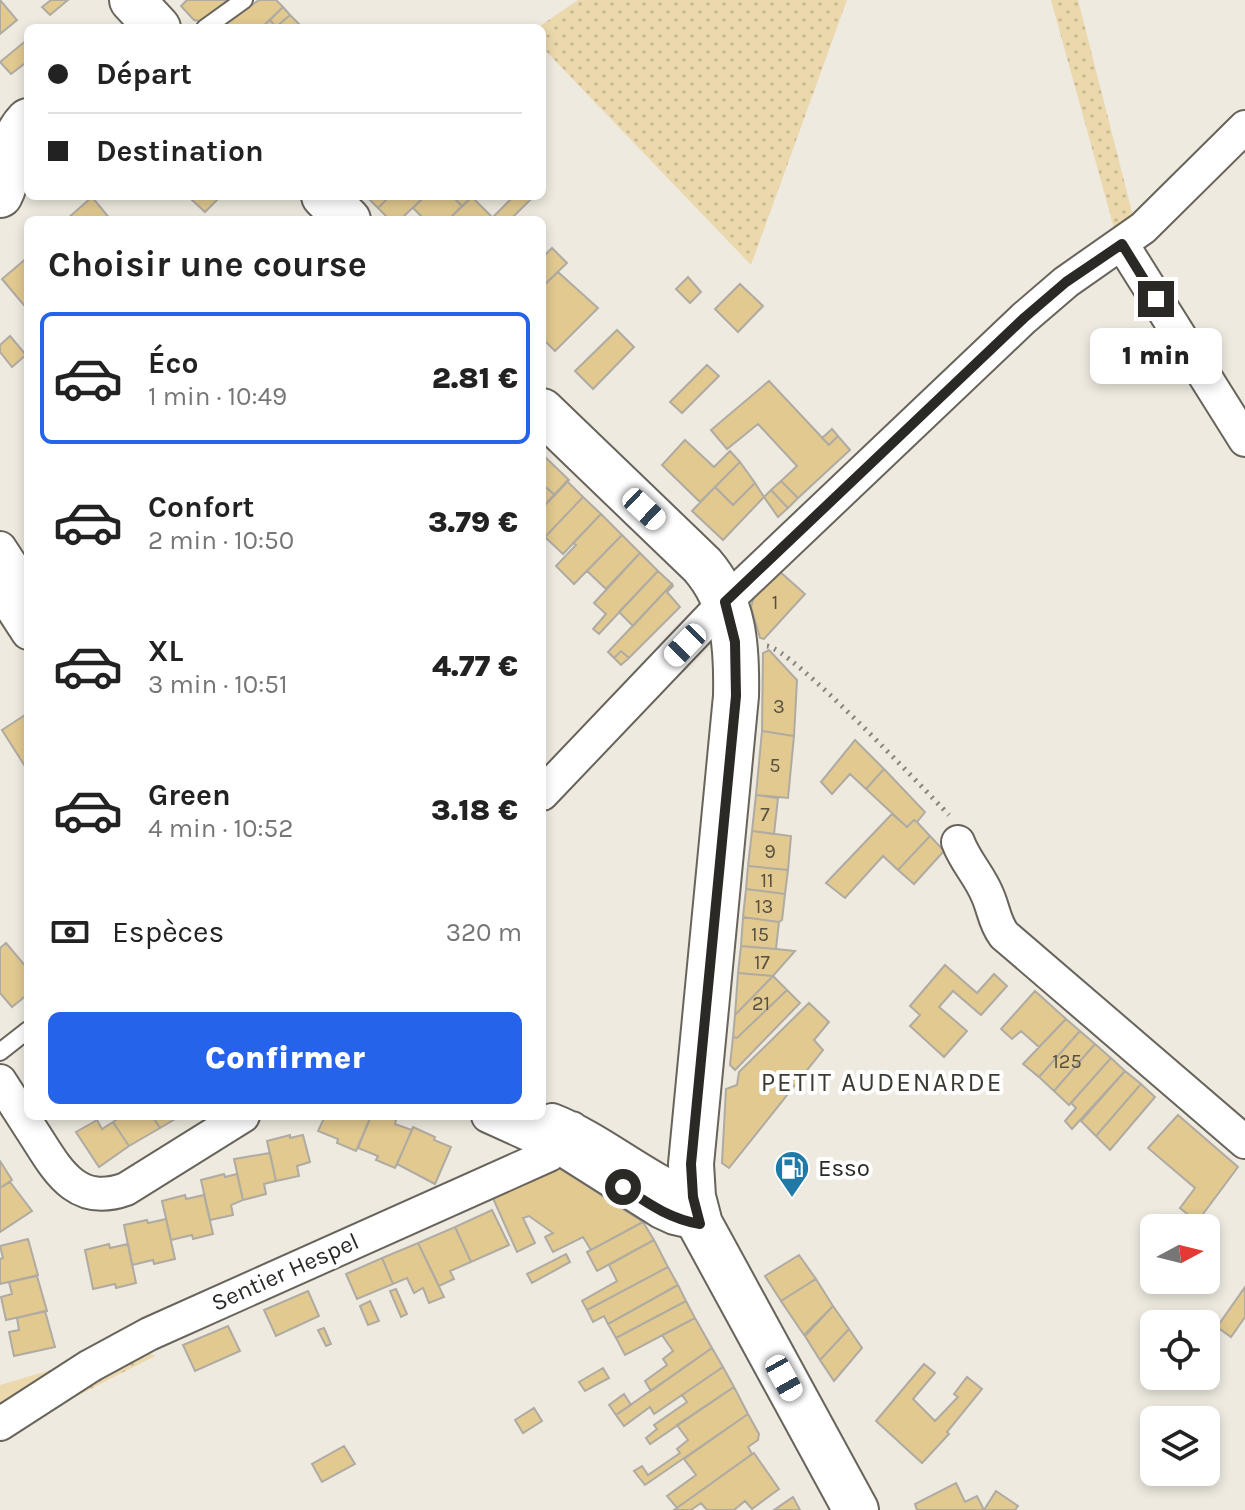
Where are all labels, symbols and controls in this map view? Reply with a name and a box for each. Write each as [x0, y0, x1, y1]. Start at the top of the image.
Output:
text: Départ [96, 56, 192, 92]
text: Destination [96, 133, 264, 169]
text: Choisir une course [48, 243, 367, 285]
route end [1138, 281, 1174, 317]
callout: 1 min [1090, 327, 1222, 383]
text: 1 min [1122, 340, 1190, 371]
icon: car [52, 342, 124, 414]
text: Éco [148, 345, 198, 381]
text: 2.81 € [432, 360, 518, 396]
text: 1 min · 10:49 [148, 381, 287, 412]
car [618, 484, 670, 534]
icon: car [52, 486, 124, 558]
text: Confort [148, 489, 254, 525]
text: 3.79 € [428, 504, 518, 540]
text: 2 min · 10:50 [148, 525, 294, 556]
house number: 1 [772, 591, 778, 614]
car [660, 619, 710, 671]
icon: car [52, 630, 124, 702]
text: XL [148, 633, 183, 669]
text: 4.77 € [432, 648, 518, 684]
text: 3 min · 10:51 [148, 669, 288, 700]
house number: 3 [773, 695, 785, 718]
house number: 5 [769, 754, 781, 777]
icon: car [52, 774, 124, 846]
text: Green [148, 777, 231, 813]
text: 3.18 € [431, 792, 518, 828]
house number: 7 [760, 803, 770, 826]
text: 4 min · 10:52 [148, 813, 293, 844]
house number: 9 [764, 840, 776, 863]
house number: 11 [760, 869, 774, 892]
house number: 13 [755, 895, 773, 918]
icon: cash [48, 910, 92, 954]
text: Espèces [112, 914, 224, 950]
text: 320 m [446, 917, 522, 948]
house number: 15 [751, 923, 769, 946]
house number: 17 [754, 951, 771, 974]
house number: 21 [752, 992, 770, 1015]
button: Confirmer [48, 1012, 522, 1104]
house number: 125 [1052, 1050, 1082, 1073]
district label: PETIT AUDENARDE [761, 1067, 1003, 1098]
fuel station icon: Esso [773, 1149, 811, 1199]
place label: Esso [818, 1154, 870, 1182]
route start [605, 1169, 641, 1205]
north arrow [1140, 1214, 1220, 1294]
map controls [1140, 1214, 1220, 1486]
street label: Sentier Hespel [207, 1227, 363, 1317]
button: locate [1140, 1310, 1220, 1390]
car [762, 1351, 806, 1405]
button: layers [1140, 1406, 1220, 1486]

